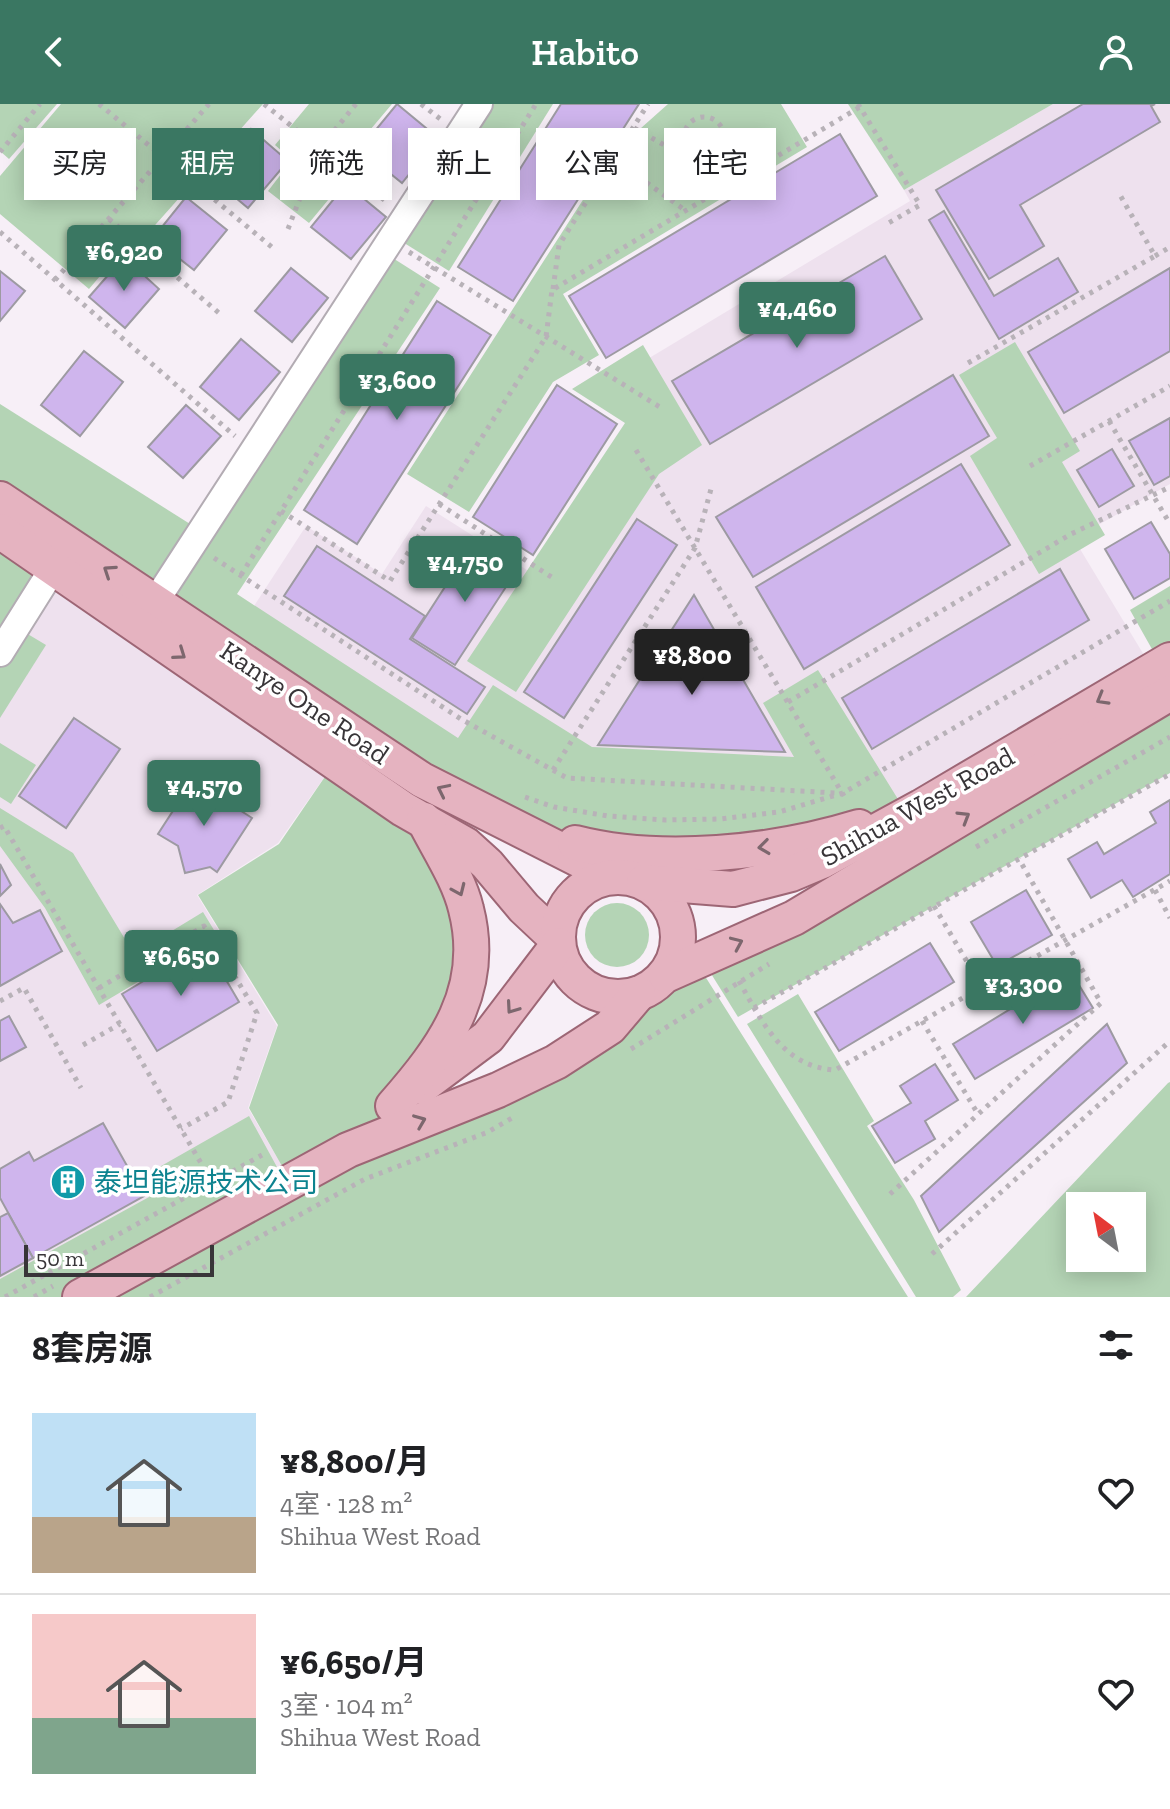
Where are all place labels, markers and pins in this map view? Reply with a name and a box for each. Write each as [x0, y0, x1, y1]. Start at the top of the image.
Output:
pin: ¥6,920 [59, 225, 189, 293]
pin: ¥4,460 [732, 282, 862, 350]
pin: ¥3,600 [332, 354, 462, 422]
pin: ¥4,750 [400, 536, 530, 604]
pin: ¥8,800 [627, 629, 757, 697]
pin: ¥4,570 [139, 760, 269, 828]
pin: ¥6,650 [116, 930, 246, 998]
pin: ¥3,300 [958, 958, 1088, 1026]
building icon: 泰坦能源技术公司 [49, 1163, 87, 1201]
place label: 泰坦能源技术公司 [94, 1166, 318, 1199]

